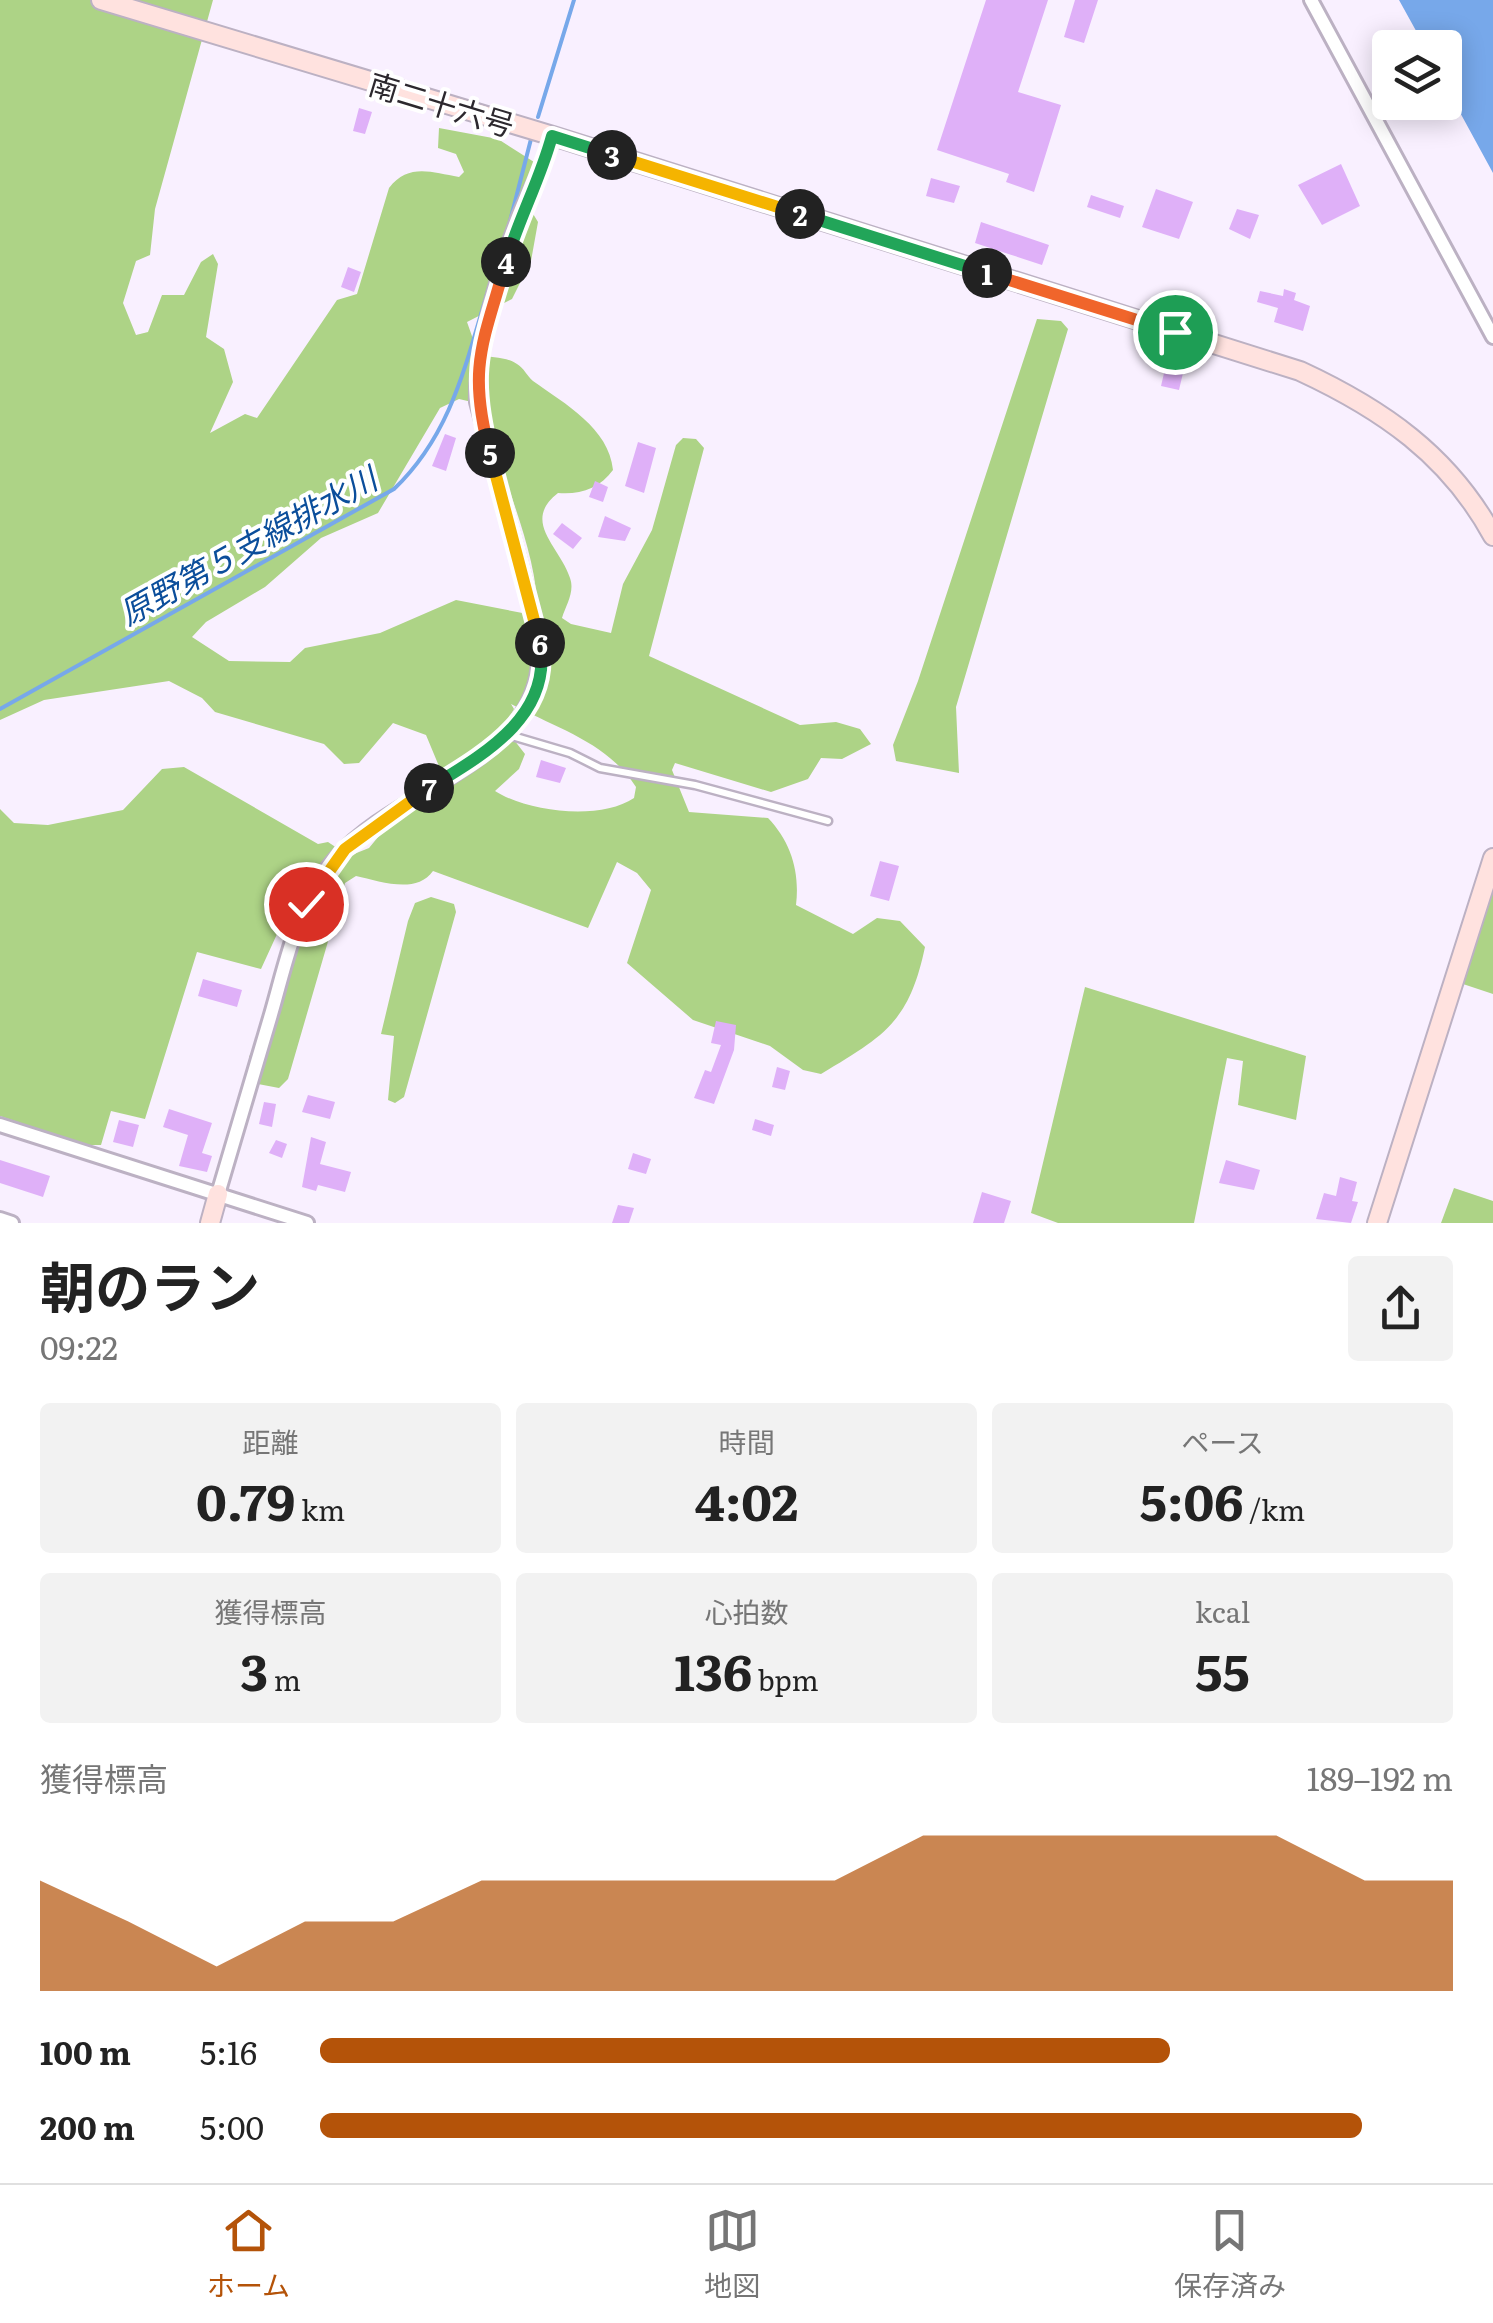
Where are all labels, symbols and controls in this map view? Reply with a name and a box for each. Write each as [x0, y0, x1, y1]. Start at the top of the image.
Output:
map controls [1372, 30, 1462, 120]
button: layers [1372, 30, 1462, 120]
street label: 南二十六号 [364, 60, 520, 146]
pin: 3 [587, 130, 637, 180]
text: 3 [604, 134, 620, 176]
pin: 2 [775, 189, 825, 239]
text: 2 [792, 193, 808, 235]
pin: 4 [481, 237, 531, 287]
text: 4 [498, 241, 514, 283]
pin: 1 [962, 248, 1012, 298]
text: 1 [981, 252, 993, 294]
pin [1133, 290, 1218, 375]
icon: arrive [1148, 305, 1203, 360]
pin: 5 [465, 428, 515, 478]
text: 5 [482, 432, 498, 474]
water label: 原野第５支線排水川 [109, 452, 387, 635]
pin: 6 [515, 618, 565, 668]
text: 6 [532, 622, 548, 664]
pin: 7 [404, 763, 454, 813]
text: 7 [421, 767, 437, 809]
pin [264, 862, 349, 947]
icon: check [279, 877, 334, 932]
text: 朝のラン [40, 1243, 260, 1325]
button: share [1348, 1256, 1453, 1361]
text: 09:22 [40, 1322, 118, 1370]
text: 距離 [242, 1420, 299, 1462]
text: 時間 [718, 1420, 775, 1462]
text: ペース [1181, 1420, 1264, 1462]
text: 0.79 [196, 1462, 295, 1536]
text: 4:02 [695, 1462, 798, 1536]
text: 5:06 [1140, 1462, 1243, 1536]
text: km [295, 1488, 345, 1530]
text: /km [1243, 1488, 1305, 1530]
text: 獲得標高 [214, 1590, 327, 1632]
text: 心拍数 [704, 1590, 789, 1632]
text: kcal [1195, 1590, 1250, 1632]
text: 3 [240, 1632, 268, 1706]
text: 136 [674, 1632, 752, 1706]
text: 55 [1195, 1632, 1250, 1706]
text: m [268, 1658, 301, 1700]
text: bpm [752, 1658, 819, 1700]
text: 獲得標高 [40, 1753, 168, 1801]
text: 189–192 m [1307, 1753, 1453, 1801]
text: 100 m [40, 2027, 131, 2075]
text: 5:16 [200, 2027, 257, 2075]
text: 200 m [40, 2102, 135, 2150]
text: 5:00 [200, 2102, 264, 2150]
tab: ホーム [207, 2203, 290, 2305]
tab: 地図 [704, 2203, 760, 2305]
tab: 保存済み [1174, 2203, 1286, 2305]

